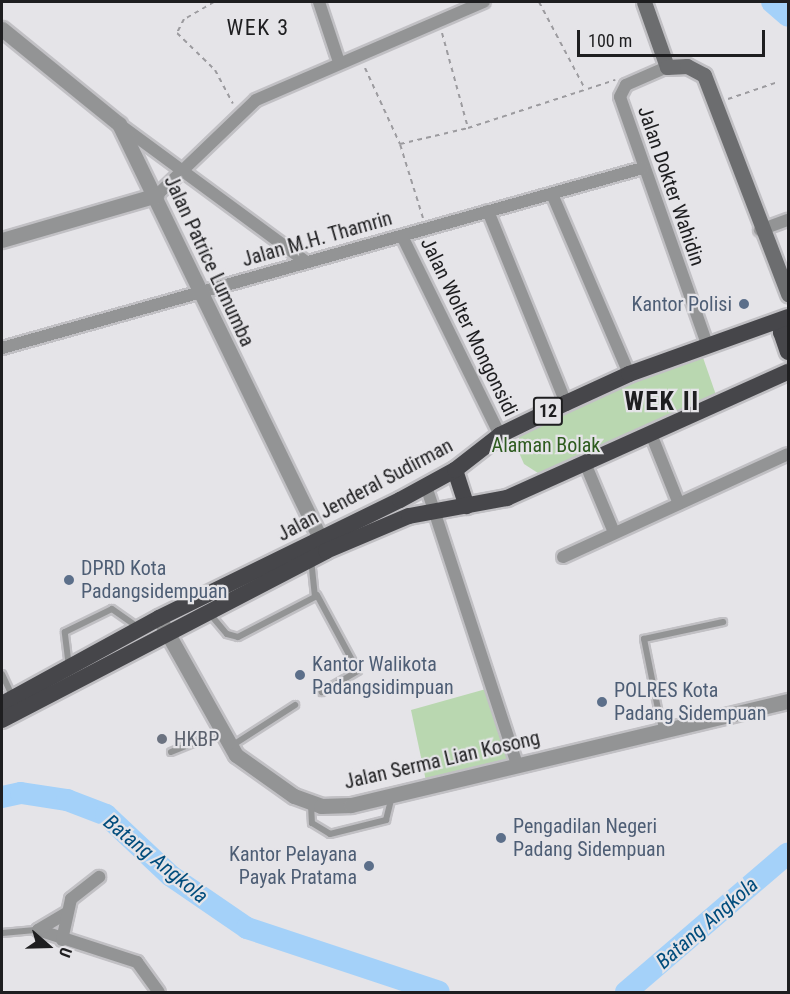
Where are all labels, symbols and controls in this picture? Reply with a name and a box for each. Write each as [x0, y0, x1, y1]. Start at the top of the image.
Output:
district label: WEK 3 [226, 15, 290, 41]
scale bar [580, 18, 768, 56]
text: 100 m [588, 30, 632, 51]
street label: Jalan Dokter Wahidin [632, 103, 710, 269]
street label: Jalan Patrice Lumumba [159, 172, 259, 350]
street label: Jalan M.H. Thamrin [239, 206, 395, 272]
street label: Jalan Wolter Mongonsidi [415, 234, 523, 420]
place label: Kantor Polisi [631, 292, 732, 316]
marker: Kantor Polisi [737, 297, 751, 311]
district label: WEK II [624, 386, 700, 418]
road number: 12 [532, 396, 564, 426]
park label: Alaman Bolak [492, 433, 600, 457]
street label: Jalan Jenderal Sudirman [273, 434, 457, 546]
place label: DPRD Kota Padangsidempuan [81, 556, 227, 603]
marker: DPRD Kota Padangsidempuan [62, 573, 76, 587]
place label: Kantor Walikota Padangsidimpuan [312, 652, 454, 699]
marker: Kantor Walikota Padangsidimpuan [293, 668, 307, 682]
place label: POLRES Kota Padang Sidempuan [614, 678, 766, 725]
marker: POLRES Kota Padang Sidempuan [595, 695, 609, 709]
street label: Jalan Serma Lian Kosong [342, 726, 542, 794]
place label: HKBP [174, 727, 219, 751]
marker: HKBP [155, 732, 169, 746]
water label: Batang Angkola [99, 809, 213, 909]
place label: Pengadilan Negeri Padang Sidempuan [513, 814, 665, 861]
marker: Pengadilan Negeri Padang Sidempuan [494, 831, 508, 845]
place label: Kantor Pelayana Payak Pratama [229, 843, 357, 890]
marker: Kantor Pelayana Payak Pratama [362, 859, 376, 873]
water label: Batang Angkola [651, 872, 763, 974]
north arrow [18, 916, 78, 976]
text: U [55, 945, 76, 960]

